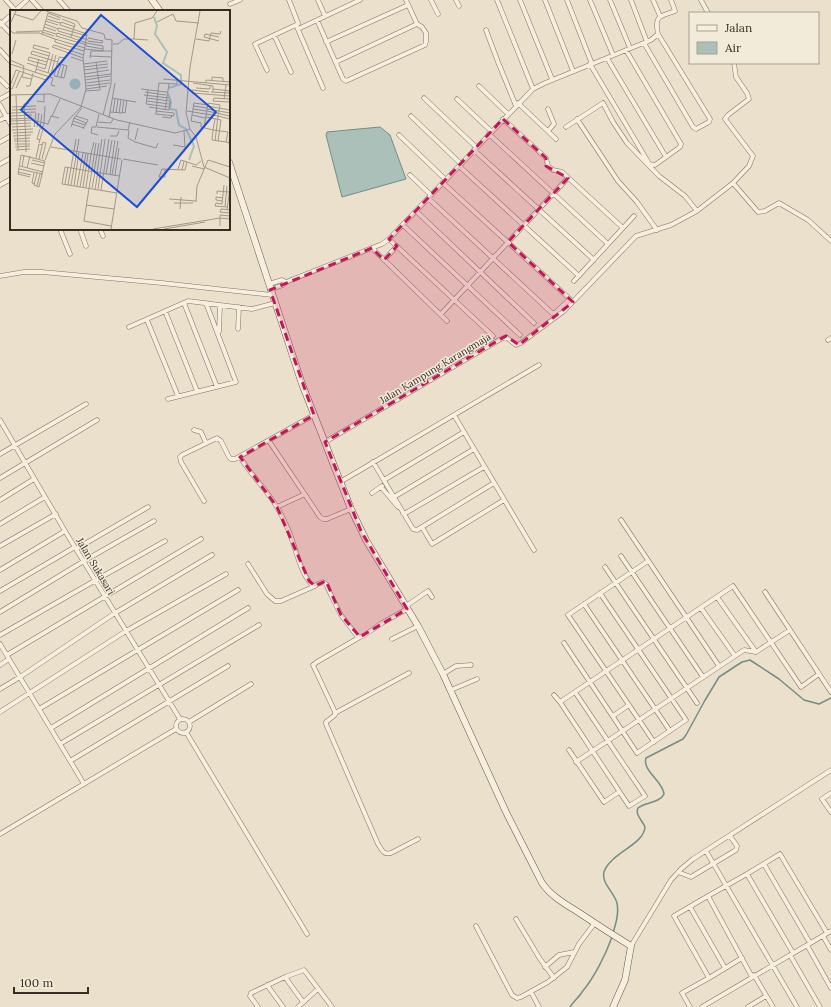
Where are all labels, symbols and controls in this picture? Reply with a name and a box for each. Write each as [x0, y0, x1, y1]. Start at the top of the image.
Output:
inset map [10, 10, 230, 230]
legend [689, 12, 819, 64]
text: Jalan [724, 20, 752, 35]
text: Air [724, 40, 742, 55]
street label: Jalan Kampung Karangmaja [376, 330, 493, 407]
street label: Jalan Sukasari [73, 534, 118, 597]
scale bar [14, 969, 88, 995]
text: 100 m [20, 975, 53, 990]

